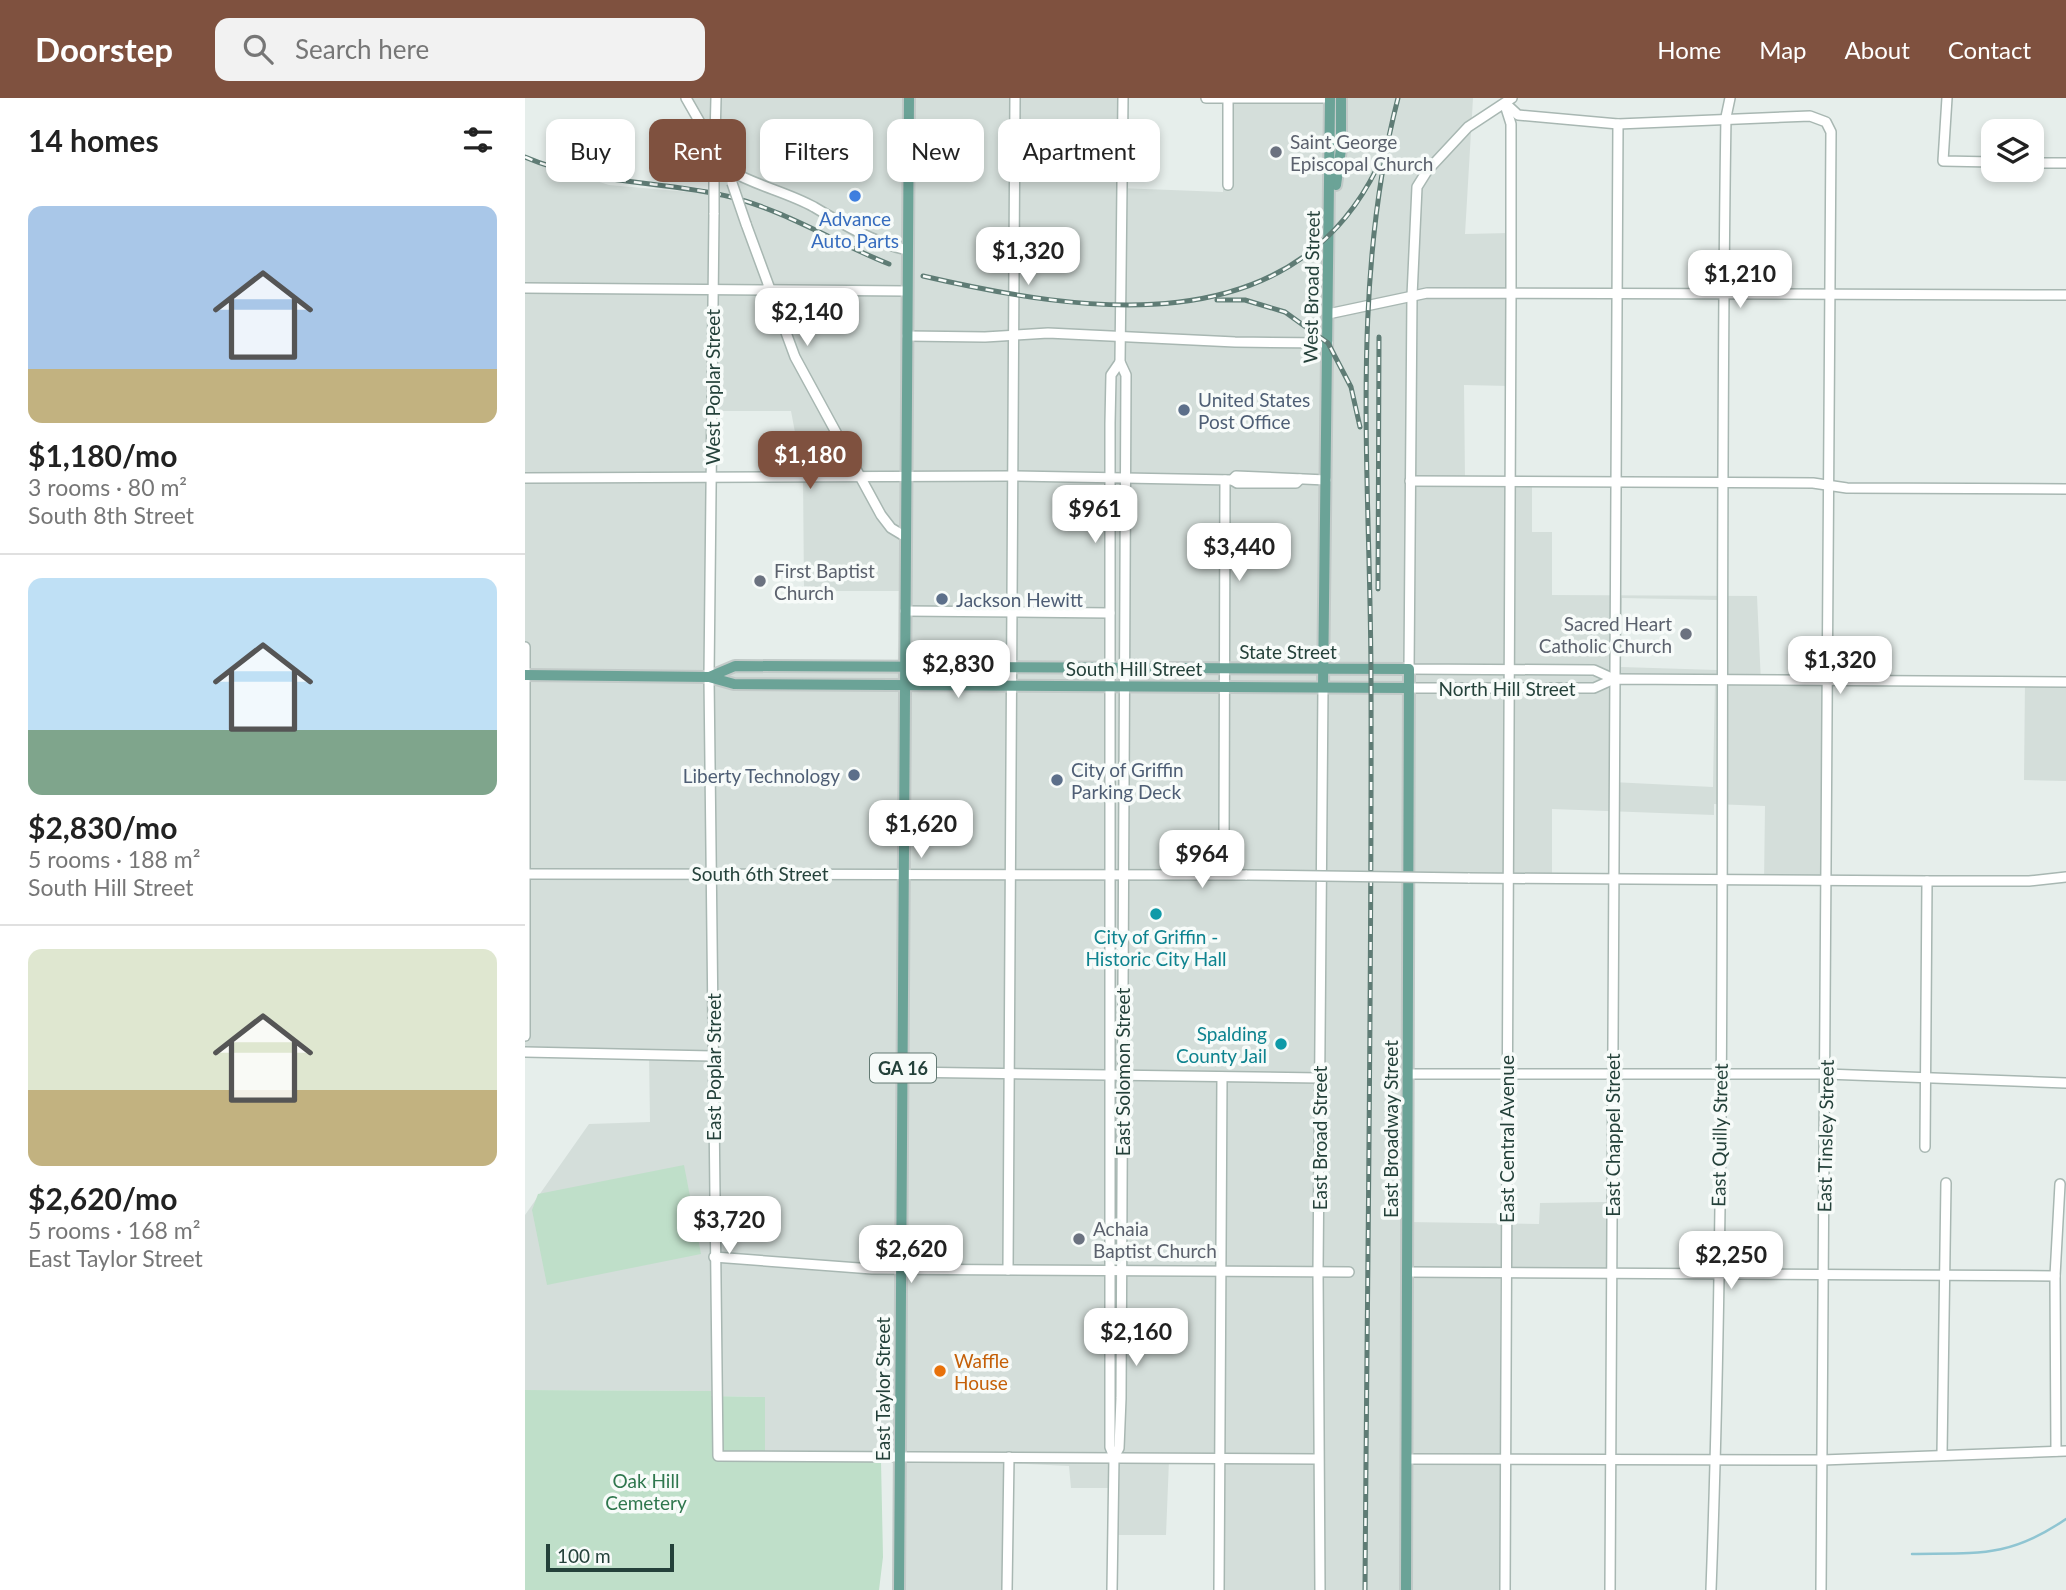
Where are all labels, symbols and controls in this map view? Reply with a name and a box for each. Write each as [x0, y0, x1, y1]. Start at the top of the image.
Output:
search box [215, 18, 705, 81]
text: Doorstep [35, 29, 173, 69]
icon: search [239, 30, 277, 68]
text: Search here [295, 33, 429, 65]
text: Home [1657, 35, 1721, 64]
text: Map [1759, 35, 1807, 64]
text: About [1845, 35, 1910, 64]
text: Contact [1948, 35, 2031, 64]
chip: Buy [546, 119, 635, 182]
chip: Rent [649, 119, 746, 182]
chip: Filters [760, 119, 873, 182]
chip: New [887, 119, 984, 182]
chip: Apartment [998, 119, 1160, 182]
map controls [1981, 119, 2044, 182]
button: layers [1981, 119, 2044, 182]
icon: filters [459, 121, 497, 159]
text: 14 homes [28, 122, 159, 158]
place label: Saint George Episcopal Church [1290, 130, 1433, 175]
marker: Saint George Episcopal Church [1268, 144, 1284, 160]
marker: Advance Auto Parts [847, 188, 863, 204]
place label: Advance Auto Parts [811, 207, 899, 252]
street label: West Broad Street [1298, 210, 1324, 364]
pin: $1,320 [971, 228, 1085, 287]
text: $1,320 [992, 236, 1064, 264]
pin: $1,210 [1683, 250, 1797, 310]
icon: home [200, 252, 326, 378]
text: $1,210 [1704, 259, 1776, 287]
pin: $2,140 [750, 288, 864, 348]
text: $2,140 [771, 297, 843, 325]
street label: West Poplar Street [701, 309, 724, 465]
place label: United States Post Office [1198, 388, 1310, 433]
marker: United States Post Office [1176, 402, 1192, 418]
pin: $1,180 [753, 432, 867, 491]
text: $1,180/mo [28, 437, 177, 473]
text: $1,180 [774, 440, 846, 468]
text: 3 rooms · 80 m² [28, 473, 187, 501]
pin: $961 [1054, 486, 1136, 545]
text: $961 [1068, 494, 1122, 522]
text: South 8th Street [28, 501, 194, 529]
pin: $3,440 [1182, 524, 1296, 583]
text: $3,440 [1203, 532, 1275, 560]
place label: First Baptist Church [774, 559, 875, 604]
marker: First Baptist Church [752, 573, 768, 589]
place label: Jackson Hewitt [956, 588, 1083, 611]
marker: Jackson Hewitt [934, 591, 950, 607]
place label: Sacred Heart Catholic Church [1539, 612, 1672, 657]
icon: home [200, 624, 326, 750]
marker: Sacred Heart Catholic Church [1678, 626, 1694, 642]
pin: $1,320 [1783, 636, 1897, 696]
pin: $2,830 [901, 640, 1015, 700]
street label: State Street [1239, 640, 1337, 663]
text: $1,320 [1804, 645, 1876, 673]
text: $2,830 [922, 649, 994, 677]
street label: South Hill Street [1066, 657, 1203, 680]
street label: North Hill Street [1439, 677, 1576, 700]
place label: City of Griffin Parking Deck [1071, 758, 1184, 803]
place label: Liberty Technology [683, 764, 840, 787]
marker: Liberty Technology [846, 767, 862, 783]
marker: City of Griffin Parking Deck [1049, 772, 1065, 788]
pin: $1,620 [864, 800, 978, 860]
text: $2,830/mo [28, 809, 177, 845]
text: $1,620 [885, 809, 957, 837]
pin: $964 [1161, 830, 1243, 890]
text: $964 [1175, 839, 1229, 867]
text: 5 rooms · 188 m² [28, 845, 200, 873]
street label: South 6th Street [691, 862, 829, 885]
text: South Hill Street [28, 873, 193, 901]
marker: City of Griffin - Historic City Hall [1148, 906, 1164, 922]
place label: City of Griffin - Historic City Hall [1086, 925, 1227, 970]
street label: East Solomon Street [1111, 988, 1134, 1156]
street label: East Poplar Street [702, 993, 725, 1141]
icon: home [200, 995, 326, 1121]
place label: Spalding County Jail [1176, 1022, 1267, 1067]
marker: Spalding County Jail [1273, 1036, 1289, 1052]
street label: East Broadway Street [1379, 1040, 1402, 1218]
street label: East Chappel Street [1601, 1053, 1624, 1217]
road number: GA 16 [870, 1054, 936, 1083]
street label: East Central Avenue [1495, 1055, 1518, 1223]
street label: East Tinsley Street [1812, 1059, 1838, 1213]
street label: East Quilly Street [1706, 1063, 1732, 1207]
street label: East Broad Street [1308, 1066, 1331, 1210]
text: $2,620/mo [28, 1180, 177, 1216]
pin: $3,720 [672, 1196, 786, 1256]
text: $3,720 [693, 1205, 765, 1233]
text: 5 rooms · 168 m² [28, 1216, 200, 1244]
place label: Achaia Baptist Church [1093, 1217, 1217, 1262]
pin: $2,620 [854, 1226, 968, 1285]
marker: Achaia Baptist Church [1071, 1231, 1087, 1247]
pin: $2,250 [1674, 1232, 1788, 1291]
text: $2,620 [875, 1234, 947, 1262]
text: $2,250 [1695, 1240, 1767, 1268]
text: East Taylor Street [28, 1244, 203, 1272]
pin: $2,160 [1079, 1308, 1193, 1368]
street label: East Taylor Street [871, 1317, 894, 1461]
text: $2,160 [1100, 1317, 1172, 1345]
place label: Waffle House [954, 1349, 1009, 1394]
marker: Waffle House [932, 1363, 948, 1379]
park label: Oak Hill Cemetery [605, 1469, 687, 1514]
scale bar [546, 1541, 674, 1573]
text: 100 m [557, 1544, 611, 1567]

